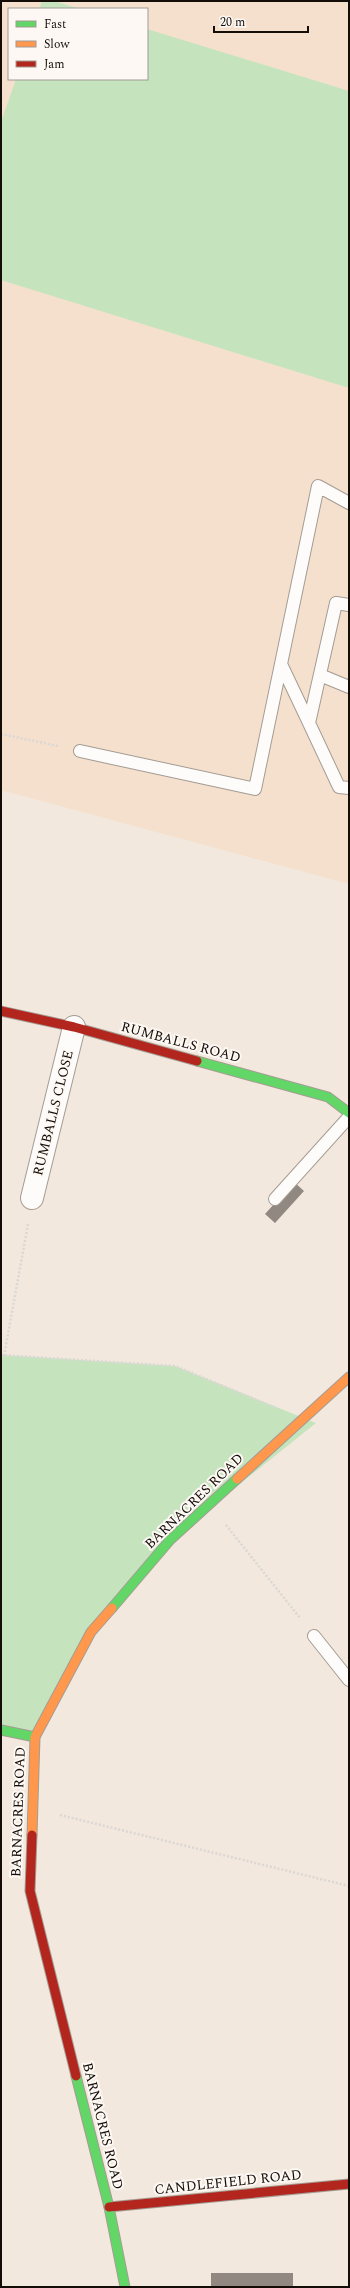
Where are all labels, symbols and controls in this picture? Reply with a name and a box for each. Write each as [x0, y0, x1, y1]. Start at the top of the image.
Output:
legend [8, 8, 148, 80]
scale bar [214, 8, 308, 34]
text: 20 m [220, 13, 245, 32]
text: Fast [44, 15, 66, 34]
text: Slow [44, 35, 70, 54]
text: Jam [44, 55, 65, 74]
street label: RUMBALLS ROAD [119, 1016, 243, 1068]
street label: RUMBALLS CLOSE [27, 1048, 79, 1178]
street label: BARNACRES ROAD [140, 1448, 248, 1554]
street label: BARNACRES ROAD [5, 1746, 31, 1878]
street label: BARNACRES ROAD [77, 2060, 129, 2192]
street label: CANDLEFIELD ROAD [153, 2164, 303, 2200]

